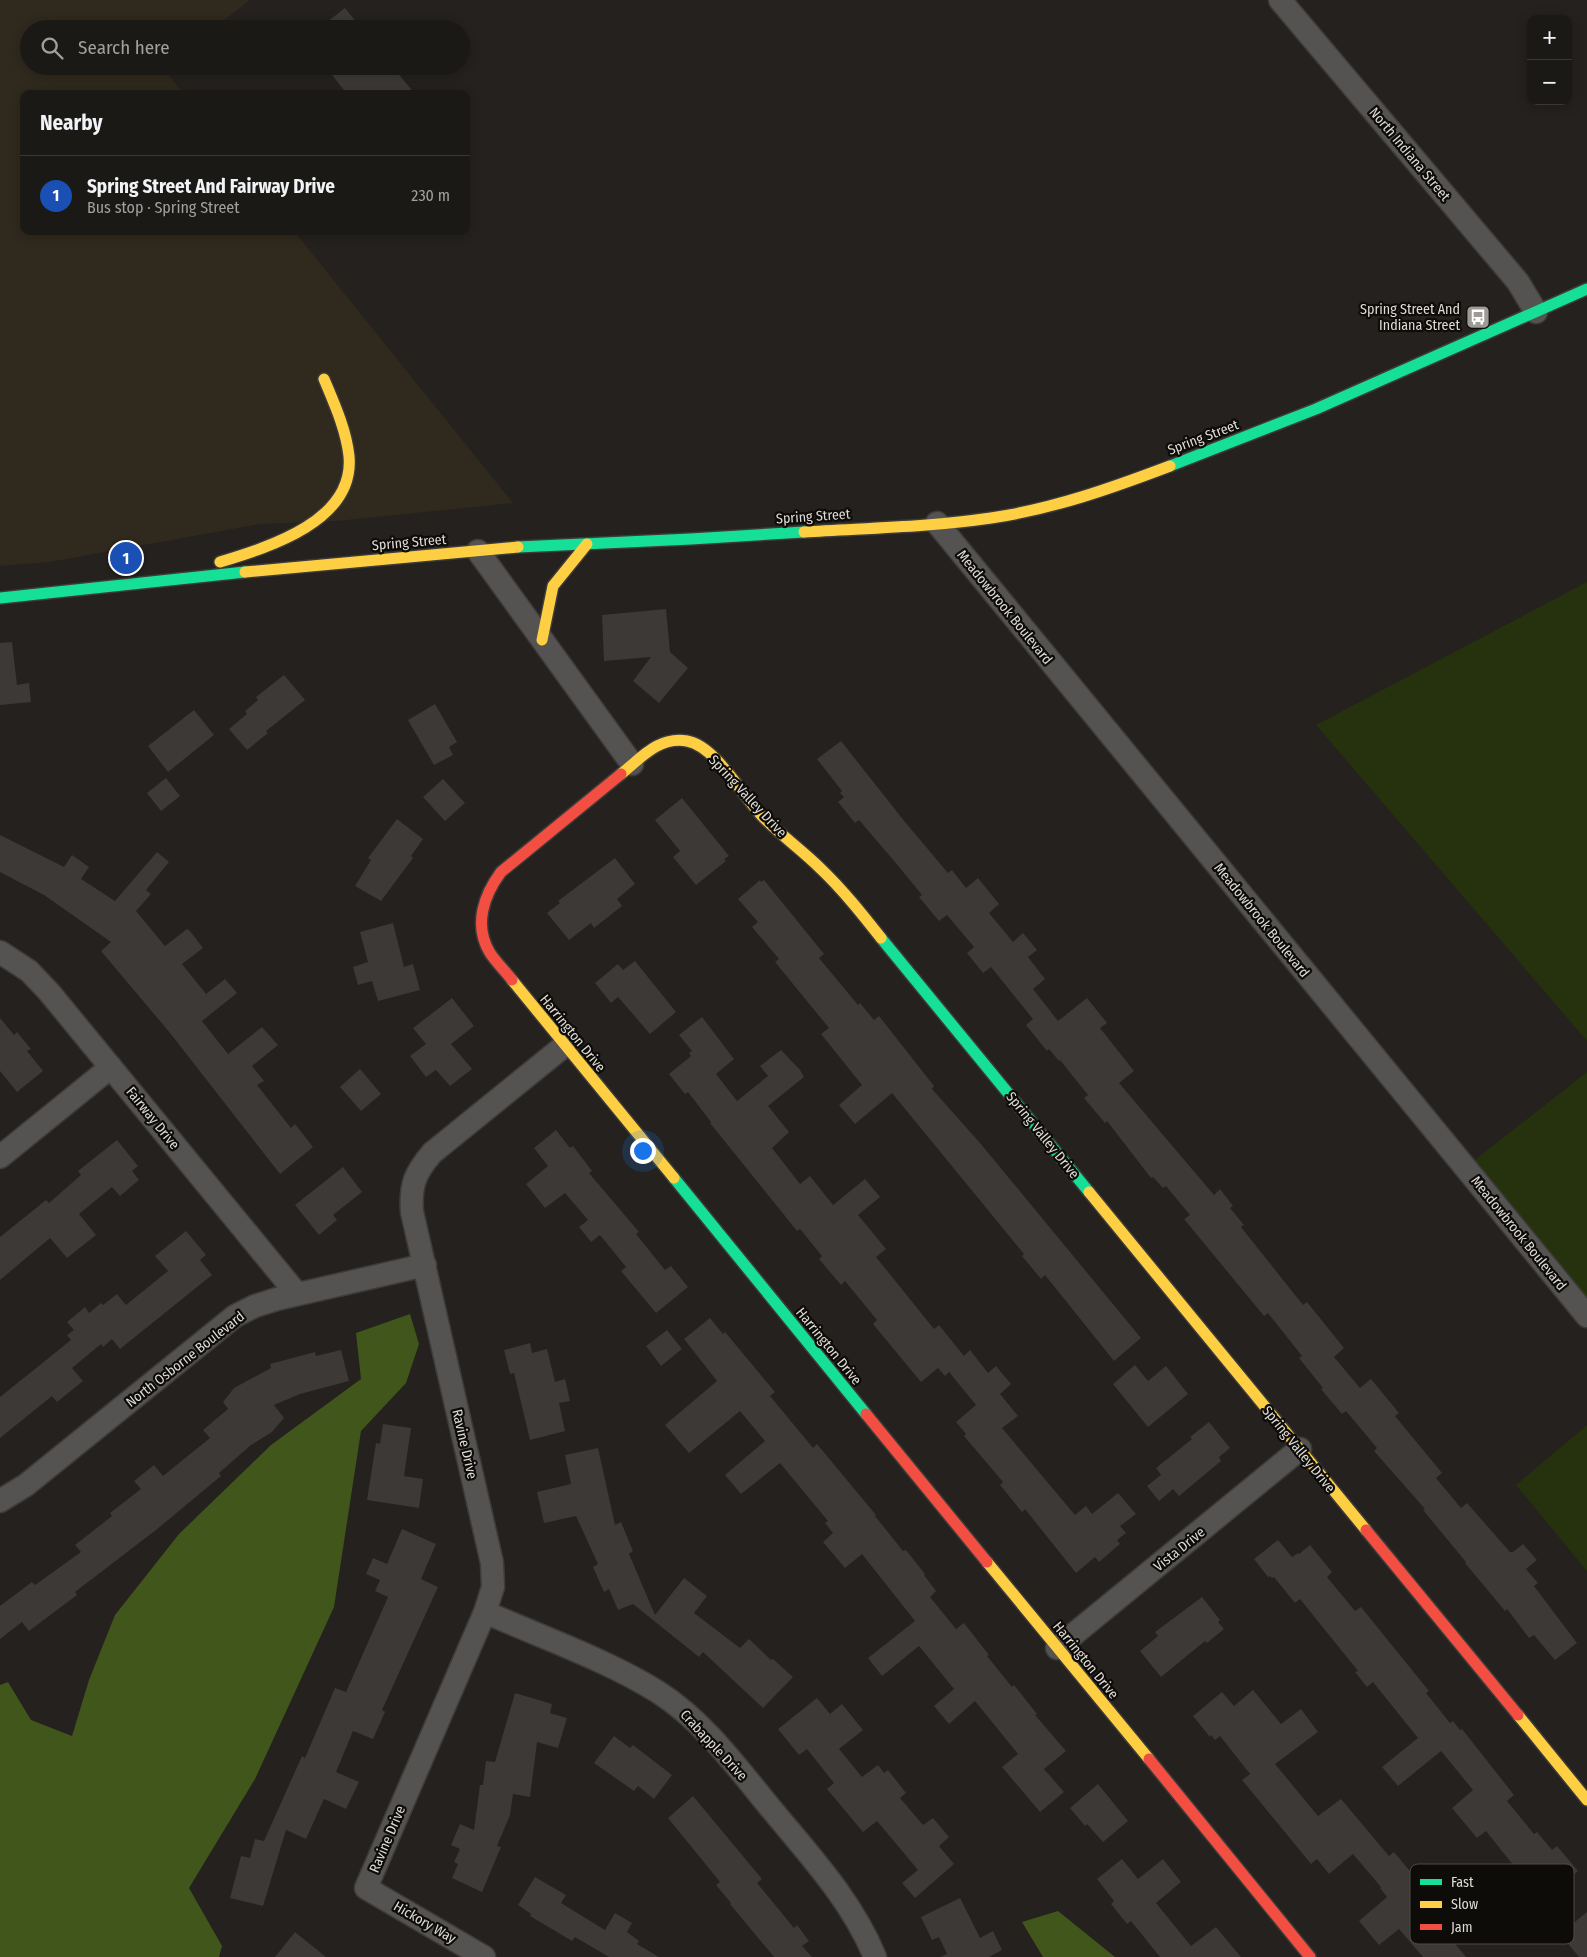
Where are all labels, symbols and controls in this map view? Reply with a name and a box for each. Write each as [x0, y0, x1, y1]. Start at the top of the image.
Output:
map controls [1527, 15, 1572, 105]
button: + [1527, 15, 1572, 60]
search box [20, 20, 470, 75]
icon: search [38, 34, 66, 62]
text: Search here [78, 36, 170, 59]
button: − [1527, 60, 1572, 105]
street label: North Indiana Street [1366, 104, 1454, 205]
text: Nearby [40, 110, 102, 136]
text: Spring Street And Fairway Drive [87, 175, 335, 198]
text: 1 [53, 186, 59, 205]
text: 230 m [411, 186, 450, 205]
text: Bus stop · Spring Street [87, 198, 240, 217]
place label: Spring Street And Indiana Street [1360, 301, 1460, 334]
bus stop icon: Spring Street And Indiana Street [1465, 304, 1491, 330]
street label: Spring Street [1165, 416, 1241, 459]
street label: Spring Street [775, 505, 851, 528]
street label: Spring Street [371, 531, 447, 554]
pin: 1 [110, 539, 142, 577]
street label: Meadowbrook Boulevard [953, 547, 1056, 668]
street label: Spring Valley Drive [705, 752, 790, 841]
street label: Meadowbrook Boulevard [1210, 860, 1313, 981]
street label: Harrington Drive [536, 991, 609, 1076]
street label: Fairway Drive [122, 1084, 183, 1153]
street label: Spring Valley Drive [1002, 1089, 1083, 1182]
your location [630, 1138, 656, 1164]
street label: Meadowbrook Boulevard [1467, 1173, 1570, 1294]
street label: Harrington Drive [792, 1304, 865, 1389]
street label: North Osborne Boulevard [123, 1308, 248, 1411]
street label: Spring Valley Drive [1258, 1403, 1339, 1496]
street label: Ravine Drive [448, 1408, 481, 1481]
street label: Vista Drive [1150, 1524, 1208, 1575]
street label: Harrington Drive [1049, 1618, 1122, 1703]
street label: Crabapple Drive [676, 1706, 751, 1784]
street label: Ravine Drive [366, 1803, 409, 1875]
legend [1410, 1864, 1574, 1944]
text: Fast [1451, 1874, 1474, 1891]
text: Slow [1451, 1896, 1478, 1913]
street label: Hickory Way [391, 1898, 460, 1947]
text: Jam [1451, 1919, 1472, 1936]

